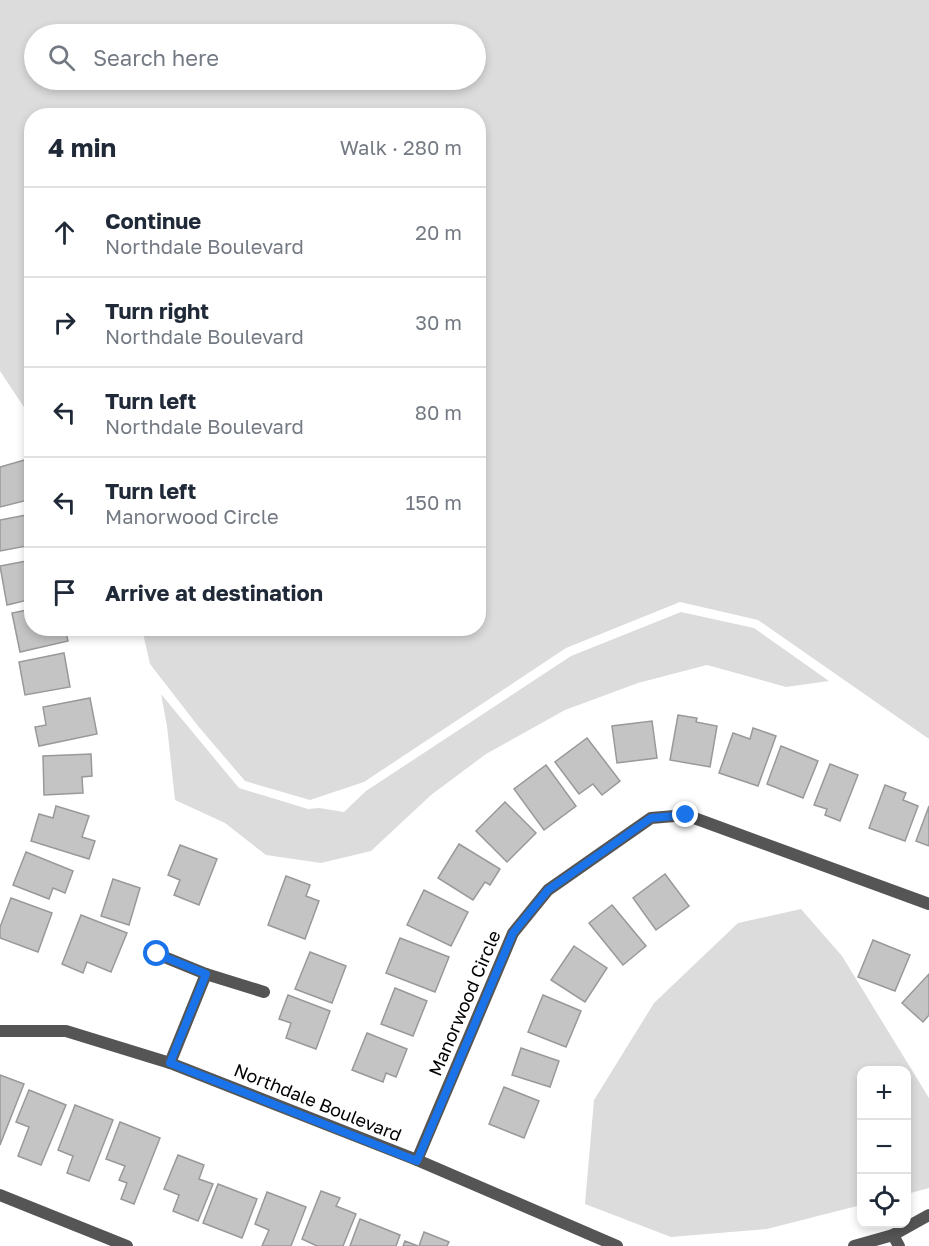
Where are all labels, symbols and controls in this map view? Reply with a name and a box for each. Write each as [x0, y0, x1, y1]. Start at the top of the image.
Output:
search box [24, 24, 486, 90]
icon: search [45, 41, 78, 74]
text: Search here [93, 44, 219, 71]
text: 4 min [48, 132, 116, 163]
text: Walk · 280 m [340, 135, 462, 159]
text: Continue [105, 207, 201, 234]
icon: ahead [48, 216, 81, 249]
text: 20 m [415, 220, 462, 244]
text: Northdale Boulevard [105, 234, 304, 258]
text: Turn right [105, 297, 209, 324]
icon: right [48, 306, 81, 339]
text: 30 m [415, 310, 462, 334]
text: Northdale Boulevard [105, 324, 304, 348]
text: Turn left [105, 387, 196, 414]
icon: left [48, 396, 81, 429]
text: 80 m [415, 400, 462, 424]
text: Northdale Boulevard [105, 414, 304, 438]
text: Turn left [105, 477, 196, 504]
icon: left [48, 486, 81, 519]
text: 150 m [406, 490, 462, 514]
text: Manorwood Circle [105, 504, 279, 528]
icon: arrive [48, 576, 81, 609]
text: Arrive at destination [105, 579, 323, 606]
route end [672, 801, 698, 827]
street label: Manorwood Circle [423, 927, 505, 1079]
route start [143, 940, 169, 966]
street label: Northdale Boulevard [231, 1058, 405, 1146]
map controls [857, 1066, 911, 1228]
button: + [857, 1066, 911, 1120]
button: − [857, 1120, 911, 1174]
button: locate [857, 1174, 911, 1228]

